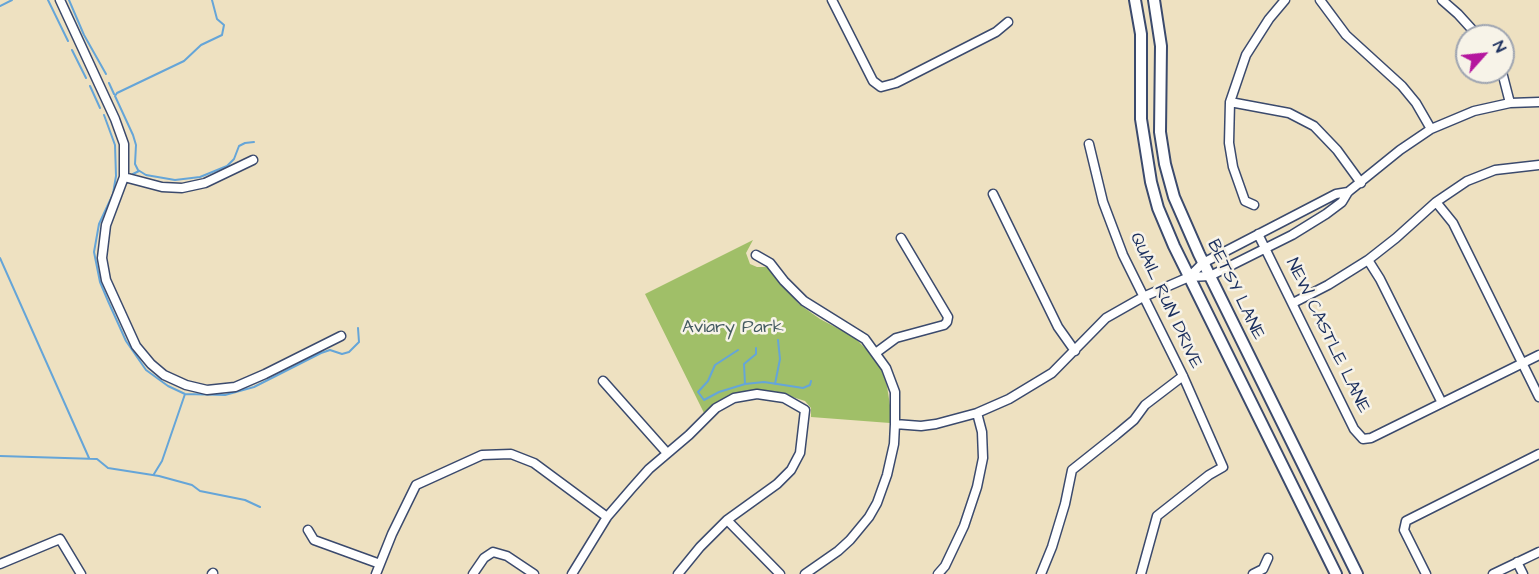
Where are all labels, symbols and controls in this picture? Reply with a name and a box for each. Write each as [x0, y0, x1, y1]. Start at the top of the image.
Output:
north arrow [1455, 24, 1515, 84]
text: N [1487, 37, 1511, 56]
street label: QUAIL RUN DRIVE [1124, 230, 1206, 372]
street label: BETSY LANE [1201, 236, 1269, 344]
street label: NEW CASTLE LANE [1280, 255, 1374, 417]
park label: Aviary Park [682, 317, 784, 339]

